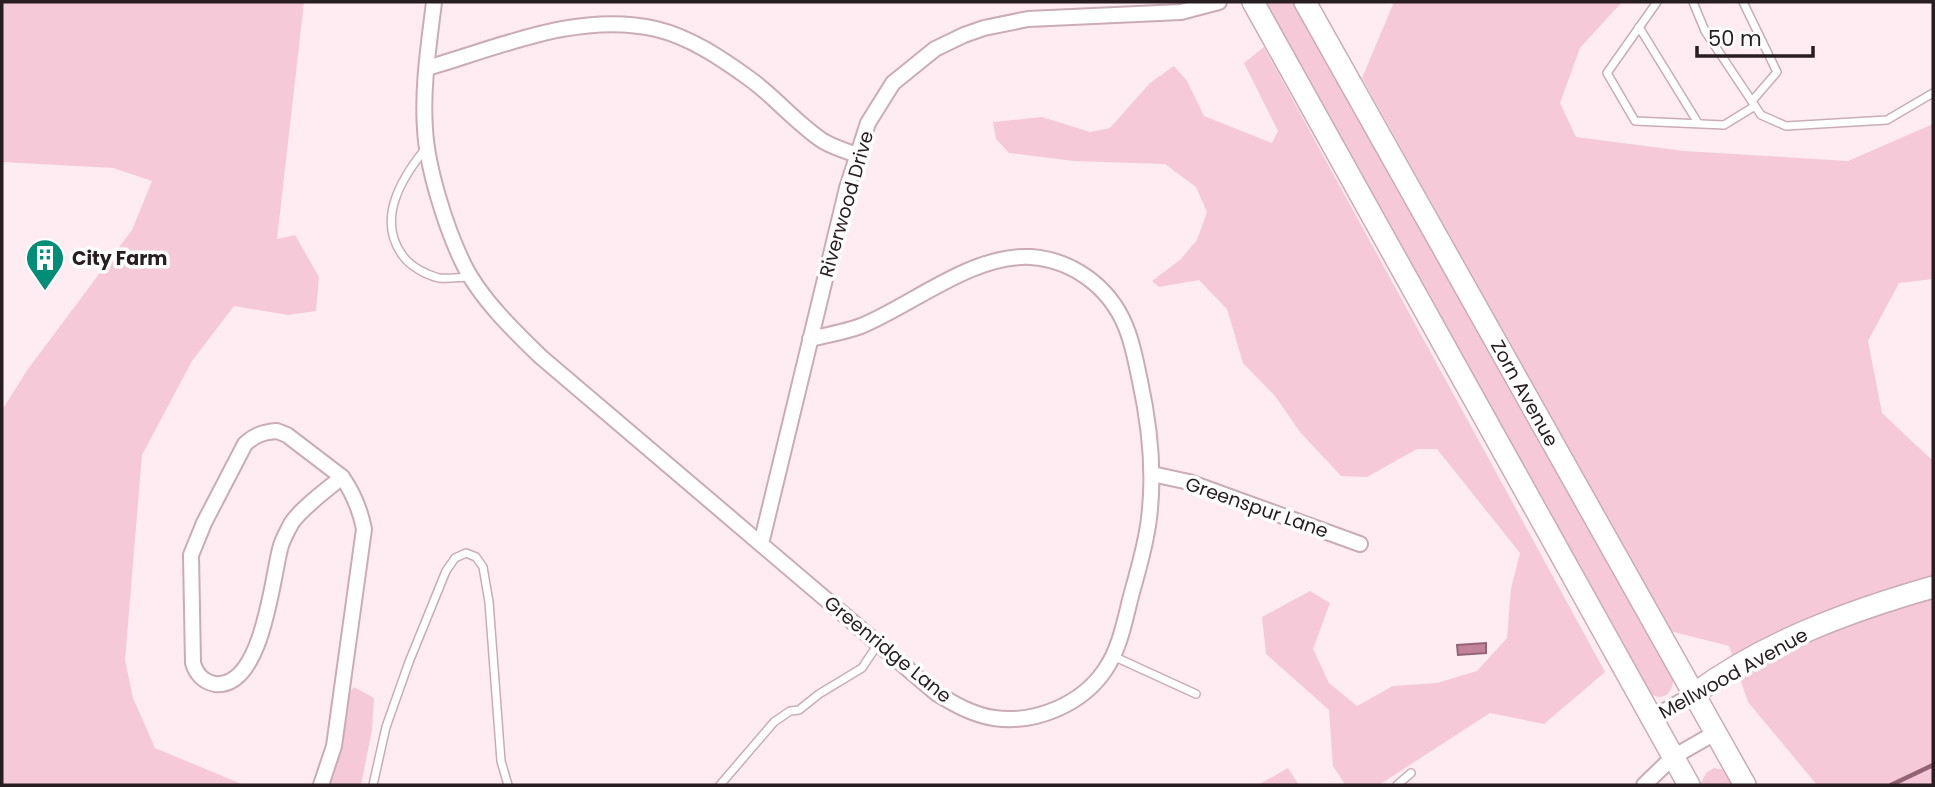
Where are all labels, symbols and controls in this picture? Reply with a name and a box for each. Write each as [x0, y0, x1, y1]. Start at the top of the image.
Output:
scale bar [1697, 14, 1812, 58]
text: 50 m [1708, 24, 1762, 53]
street label: Riverwood Drive [813, 128, 880, 281]
building icon: City Farm [24, 237, 66, 292]
place label: City Farm [72, 245, 167, 272]
street label: Zorn Avenue [1484, 335, 1565, 451]
street label: Greenspur Lane [1182, 470, 1332, 545]
street label: Greenridge Lane [818, 590, 957, 709]
street label: Mellwood Avenue [1654, 621, 1813, 726]

